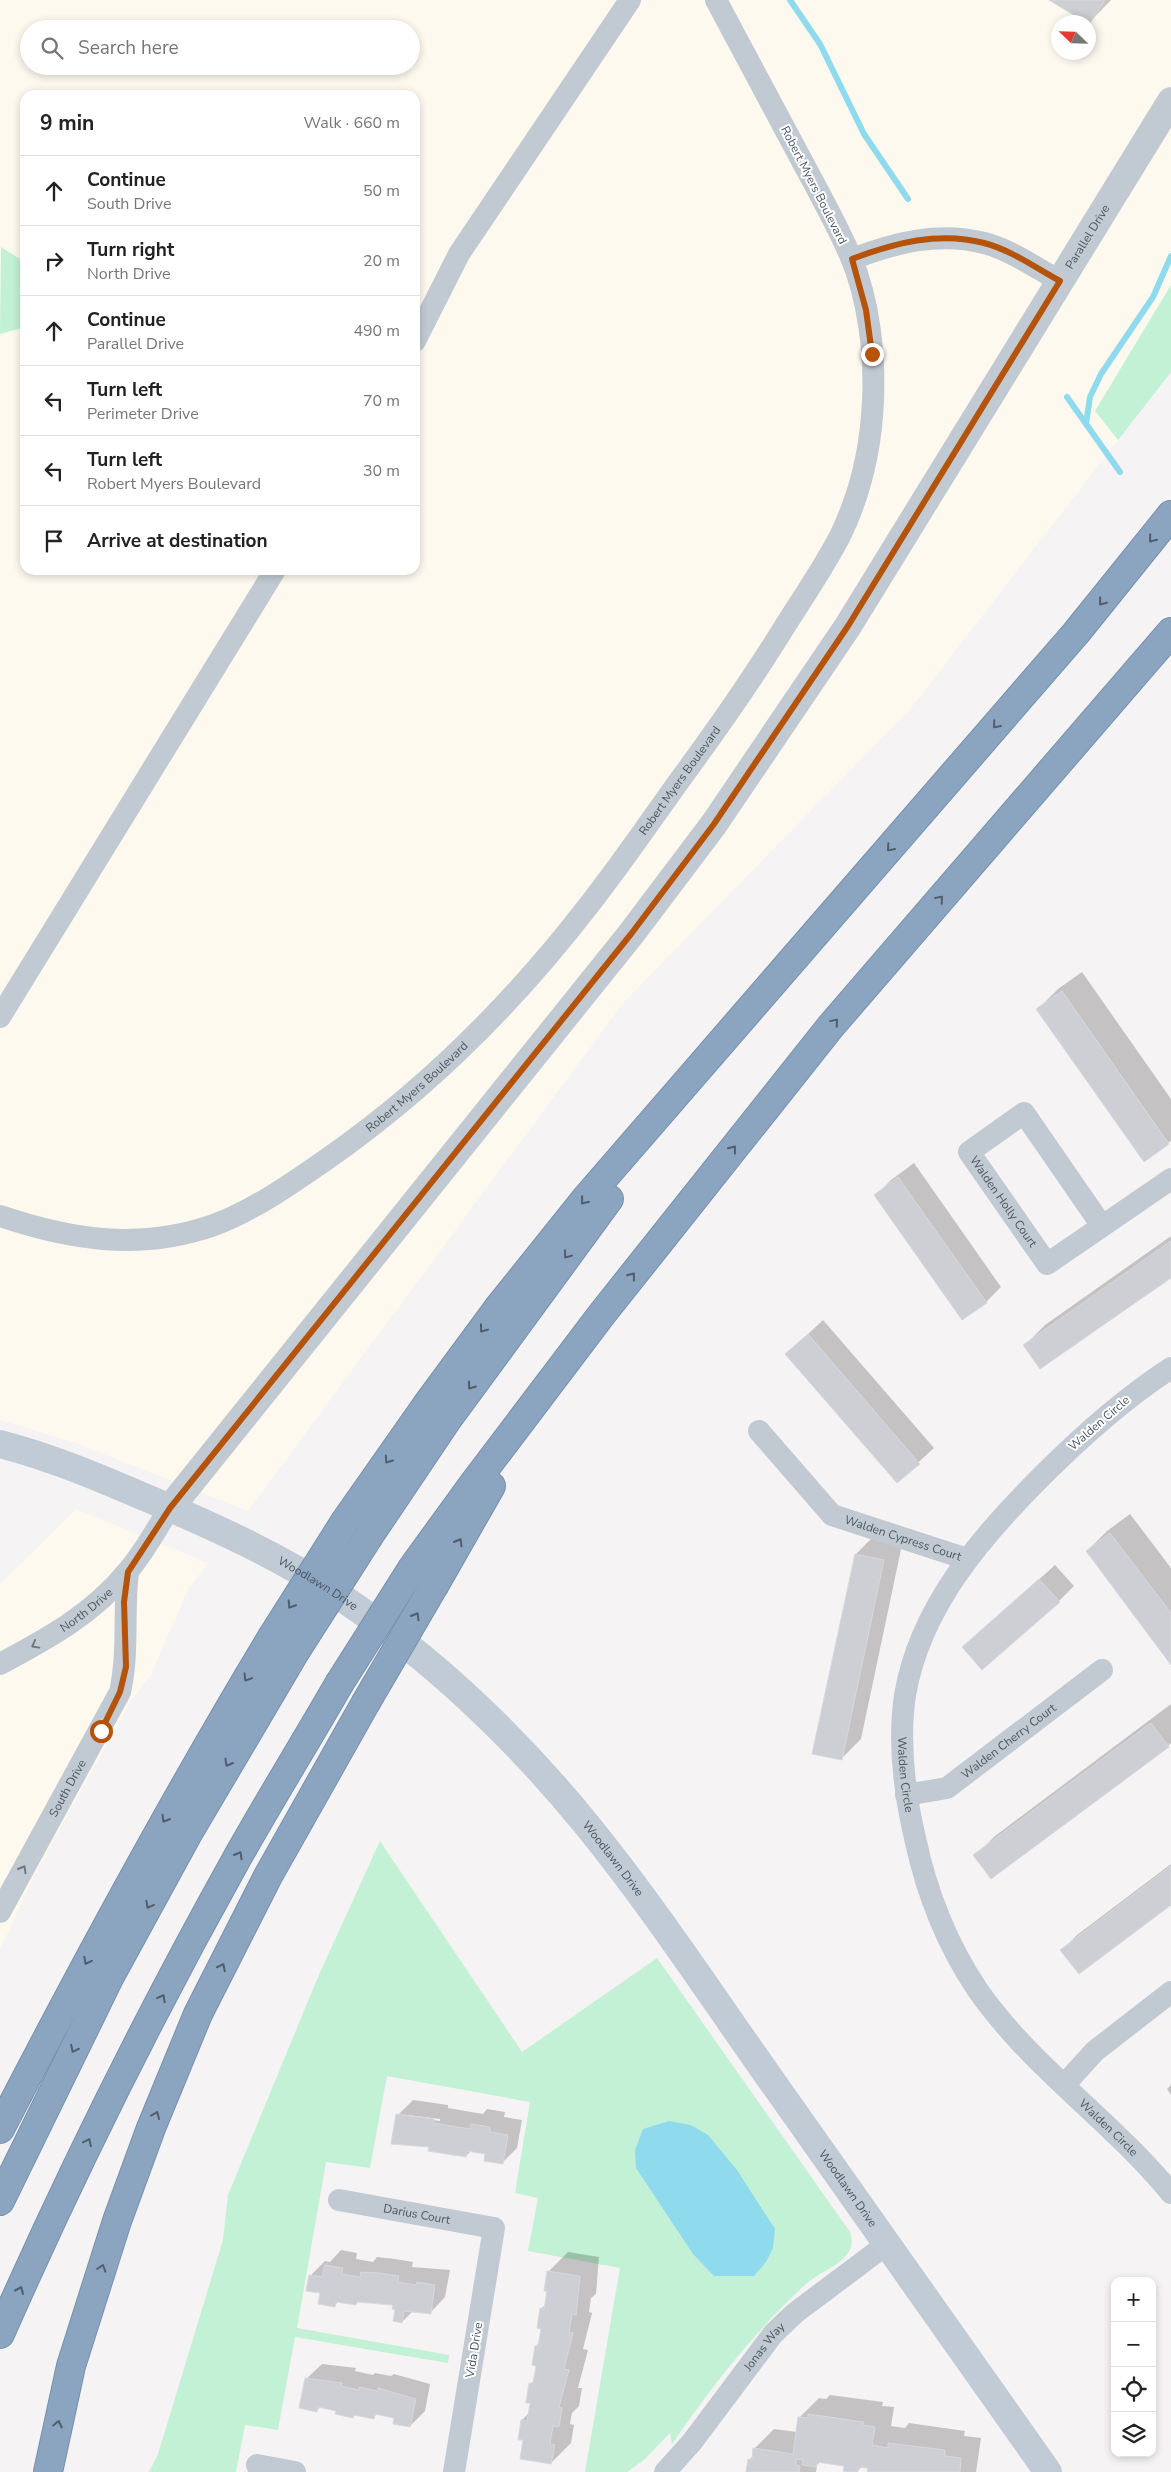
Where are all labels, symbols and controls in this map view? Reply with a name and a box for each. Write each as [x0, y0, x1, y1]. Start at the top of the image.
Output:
north arrow [1051, 15, 1096, 60]
search box [20, 20, 420, 75]
icon: search [38, 34, 66, 62]
text: Search here [78, 35, 179, 61]
text: 9 min [40, 109, 94, 137]
text: Walk · 660 m [304, 112, 400, 134]
street label: Robert Myers Boulevard [777, 123, 851, 247]
text: Continue [87, 167, 166, 193]
icon: ahead [40, 177, 68, 205]
text: 50 m [363, 180, 400, 202]
text: South Drive [87, 193, 171, 215]
street label: Parallel Drive [1062, 202, 1113, 272]
text: Turn right [87, 237, 174, 263]
icon: right [40, 247, 68, 275]
text: 20 m [363, 250, 400, 272]
text: North Drive [87, 263, 171, 285]
text: Continue [87, 307, 166, 333]
icon: ahead [40, 317, 68, 345]
text: 490 m [353, 320, 400, 342]
text: Parallel Drive [87, 333, 184, 355]
route end [861, 343, 884, 366]
text: Turn left [87, 377, 162, 403]
icon: left [40, 387, 68, 415]
text: 70 m [363, 390, 400, 412]
text: Perimeter Drive [87, 403, 199, 425]
text: Turn left [87, 447, 162, 473]
icon: left [40, 457, 68, 485]
text: 30 m [363, 460, 400, 482]
text: Robert Myers Boulevard [87, 473, 261, 495]
icon: arrive [40, 527, 68, 555]
text: Arrive at destination [87, 528, 268, 554]
one-way arrow [1148, 534, 1157, 543]
one-way arrow [1098, 596, 1107, 605]
one-way arrow [993, 720, 1002, 729]
street label: Robert Myers Boulevard [635, 723, 724, 838]
one-way arrow [886, 842, 895, 851]
one-way arrow [935, 895, 944, 904]
one-way arrow [829, 1018, 838, 1027]
street label: Robert Myers Boulevard [362, 1038, 471, 1136]
one-way arrow [728, 1146, 736, 1155]
street label: Walden Holly Court [966, 1153, 1041, 1251]
one-way arrow [580, 1196, 589, 1205]
one-way arrow [564, 1249, 572, 1258]
one-way arrow [626, 1272, 635, 1282]
one-way arrow [480, 1323, 489, 1333]
one-way arrow [468, 1380, 477, 1390]
street label: Walden Circle [1065, 1392, 1133, 1454]
one-way arrow [385, 1455, 394, 1464]
street label: Walden Cypress Court [843, 1512, 964, 1565]
one-way arrow [452, 1538, 462, 1547]
street label: Woodlawn Drive [275, 1553, 361, 1614]
street label: North Drive [57, 1584, 116, 1636]
one-way arrow [288, 1600, 298, 1609]
one-way arrow [410, 1613, 420, 1622]
one-way arrow [32, 1639, 41, 1649]
one-way arrow [243, 1673, 253, 1682]
street label: Walden Cherry Court [958, 1699, 1060, 1782]
route start [90, 1720, 113, 1743]
street label: Walden Circle [894, 1736, 917, 1814]
street label: South Drive [45, 1757, 90, 1820]
one-way arrow [224, 1758, 234, 1767]
one-way arrow [161, 1813, 171, 1822]
street label: Woodlawn Drive [579, 1818, 647, 1900]
one-way arrow [233, 1851, 243, 1860]
one-way arrow [17, 1865, 27, 1874]
one-way arrow [145, 1900, 155, 1909]
one-way arrow [83, 1956, 93, 1965]
one-way arrow [216, 1963, 226, 1972]
one-way arrow [156, 1994, 166, 2003]
one-way arrow [70, 2044, 80, 2053]
street label: Walden Circle [1075, 2096, 1142, 2160]
one-way arrow [150, 2111, 160, 2120]
one-way arrow [82, 2138, 93, 2147]
street label: Woodlawn Drive [815, 2147, 881, 2230]
street label: Darius Court [382, 2200, 452, 2228]
one-way arrow [97, 2264, 107, 2273]
map controls [1111, 2277, 1156, 2457]
button: + [1111, 2277, 1156, 2322]
one-way arrow [13, 2286, 24, 2295]
street label: Jonas Way [739, 2318, 789, 2375]
street label: Vida Drive [462, 2321, 486, 2380]
button: − [1111, 2322, 1156, 2367]
button: locate [1111, 2367, 1156, 2412]
button: layers [1111, 2412, 1156, 2457]
one-way arrow [52, 2420, 63, 2429]

